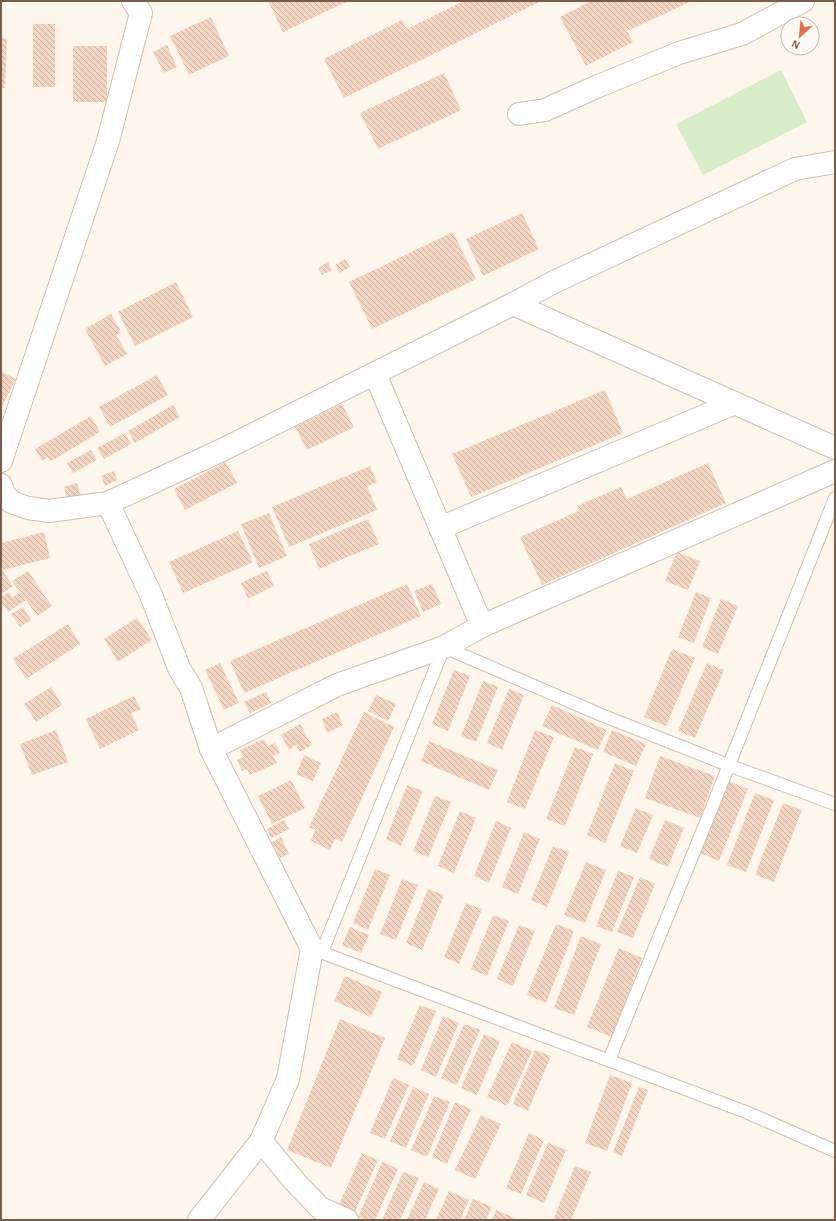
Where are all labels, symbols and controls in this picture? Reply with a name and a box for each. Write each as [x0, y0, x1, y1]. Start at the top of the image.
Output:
north arrow [780, 16, 820, 56]
text: N [790, 38, 802, 51]

